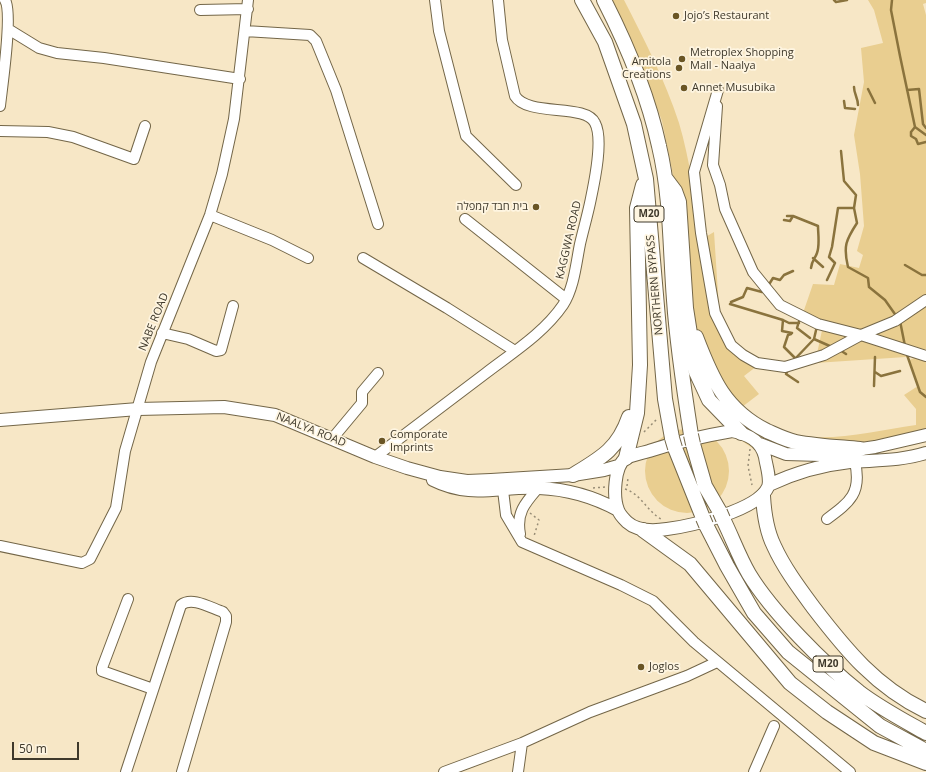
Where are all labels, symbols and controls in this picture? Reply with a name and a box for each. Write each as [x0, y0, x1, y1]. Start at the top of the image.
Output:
place label: Jojo’s Restaurant [684, 9, 769, 23]
marker: Jojo’s Restaurant [671, 11, 681, 21]
place label: Metroplex Shopping Mall - Naalya [690, 46, 794, 72]
marker: Metroplex Shopping Mall - Naalya [677, 54, 687, 64]
place label: Amitola Creations [622, 55, 671, 81]
marker: Amitola Creations [674, 63, 684, 73]
place label: Annet Musubika [692, 81, 775, 95]
marker: Annet Musubika [679, 83, 689, 93]
place label: בית חבד קמפלה [457, 200, 528, 214]
street label: KAGGWA ROAD [554, 200, 584, 280]
marker: בית חבד קמפלה [531, 202, 541, 212]
road number: M20 [634, 206, 664, 222]
street label: NORTHERN BYPASS [644, 234, 666, 336]
street label: NABE ROAD [136, 291, 172, 353]
street label: NAALYA ROAD [274, 410, 348, 450]
place label: Comporate Imprints [390, 428, 448, 454]
marker: Comporate Imprints [377, 436, 387, 446]
road number: M20 [813, 656, 843, 672]
place label: Joglos [649, 660, 679, 674]
marker: Joglos [636, 662, 646, 672]
scale bar [14, 734, 81, 760]
text: 50 m [19, 740, 47, 757]

